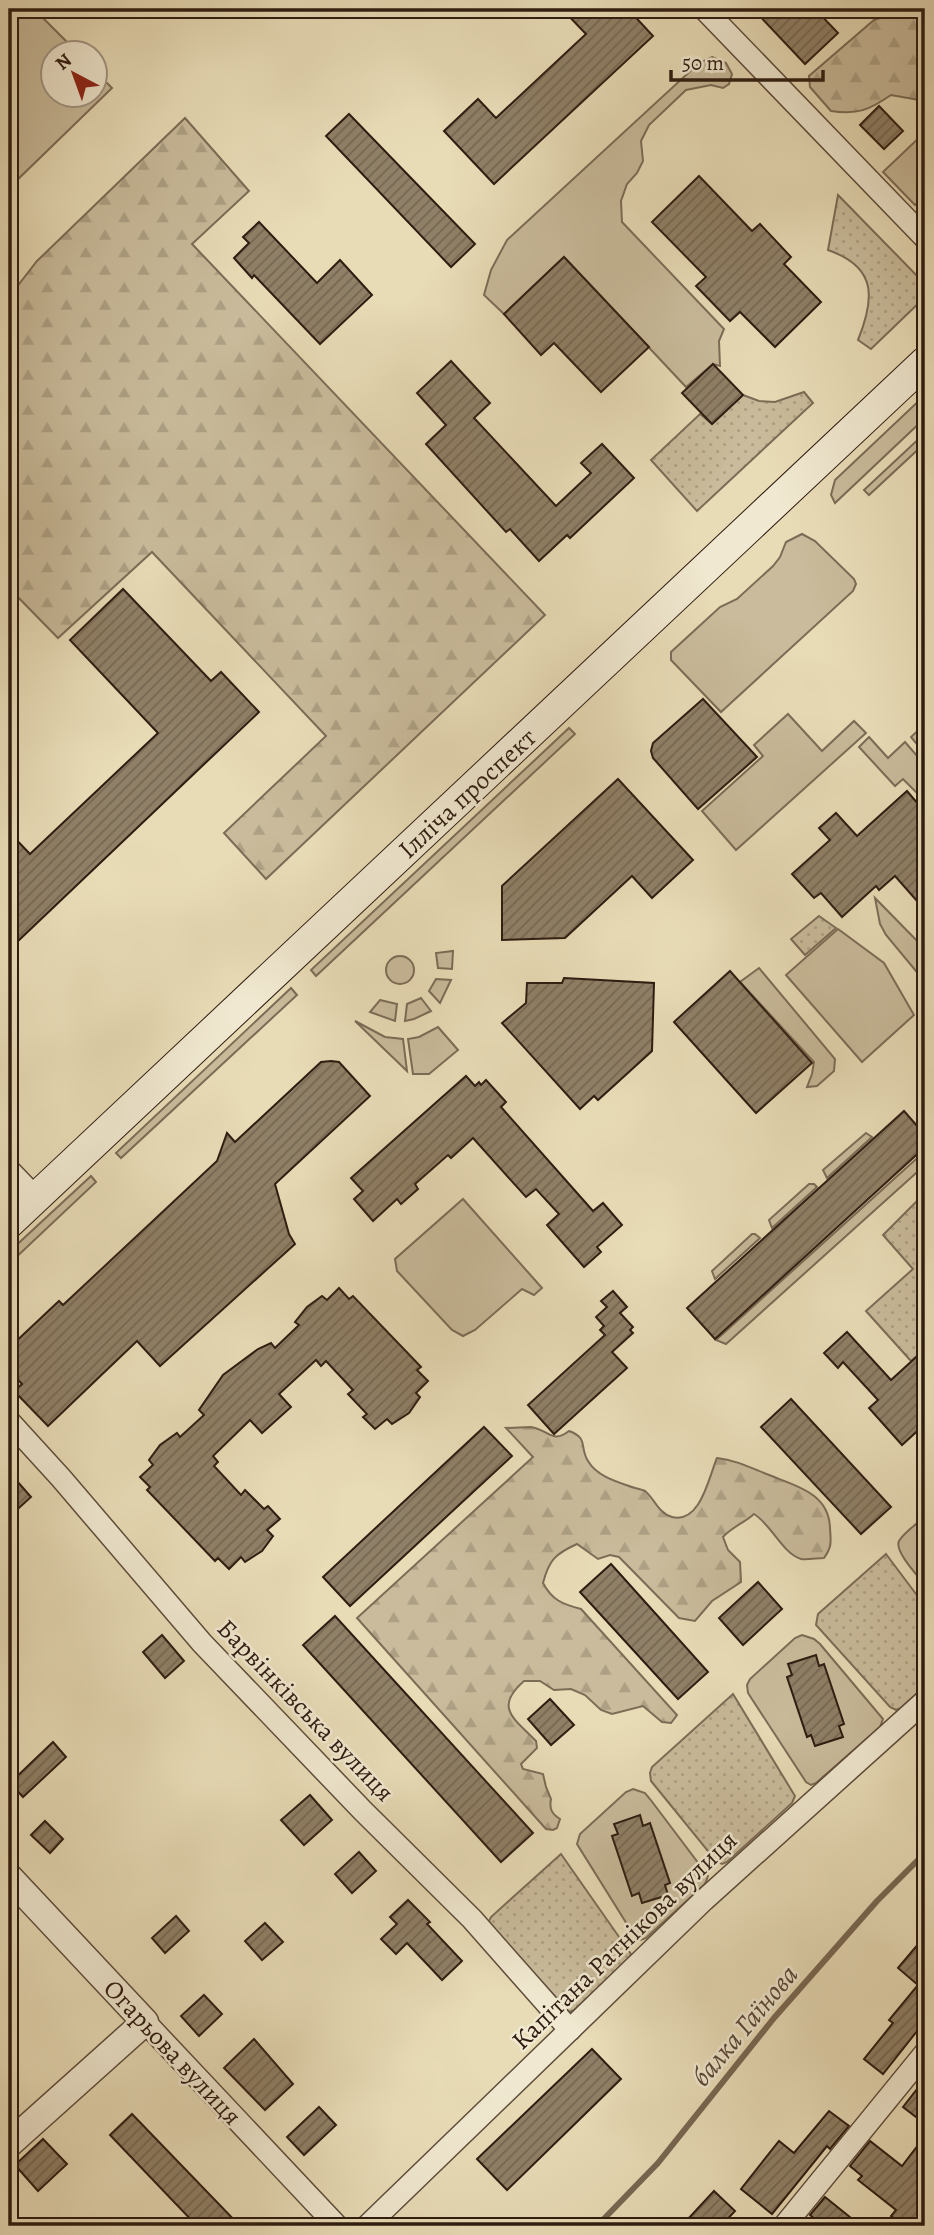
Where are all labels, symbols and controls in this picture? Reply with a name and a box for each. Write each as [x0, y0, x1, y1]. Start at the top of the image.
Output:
north arrow [38, 38, 108, 108]
scale bar [671, 38, 824, 82]
text: N [50, 47, 77, 76]
text: 50 m [682, 49, 724, 77]
street label: Ілліча проспект [391, 720, 544, 866]
street label: Барвінківська вулиця [209, 1611, 402, 1809]
street label: Капітана Ратнікова вулиця [504, 1823, 745, 2057]
water label: балка Гаїнова [683, 1957, 807, 2095]
street label: Огарьова вулиця [96, 1972, 249, 2133]

